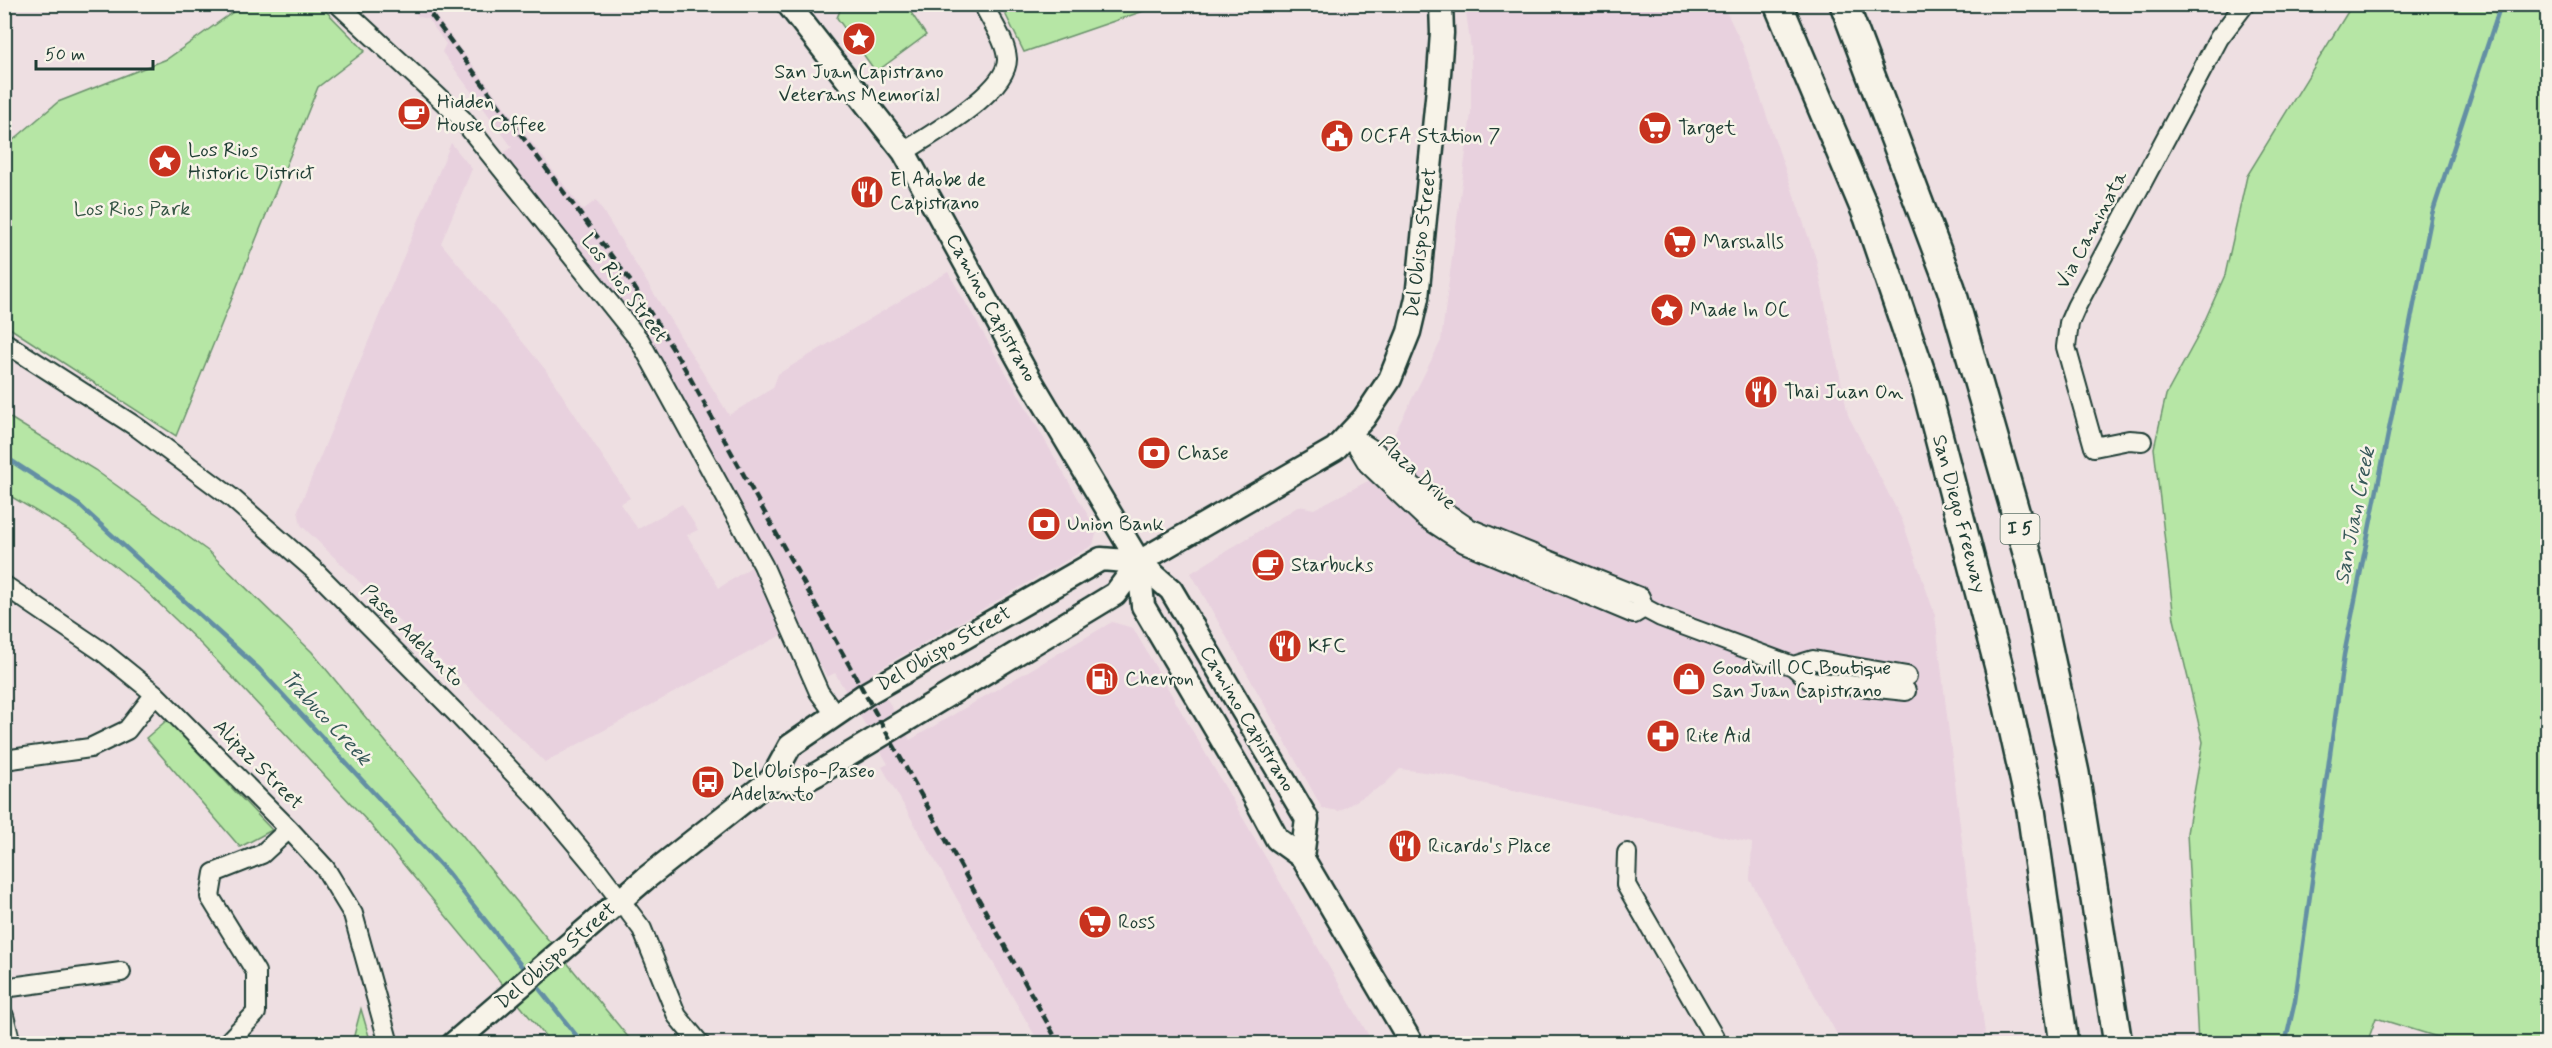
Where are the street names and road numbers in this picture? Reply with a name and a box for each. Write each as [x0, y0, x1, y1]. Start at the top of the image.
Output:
street label: Via Caminata [2050, 165, 2135, 294]
street label: Del Obispo Street [1398, 166, 1444, 320]
street label: Los Rios Street [574, 228, 674, 348]
street label: Camino Capistrano [939, 229, 1043, 387]
street label: Plaza Drive [1372, 430, 1462, 516]
street label: San Diego Freeway [1925, 432, 1993, 596]
road number: I 5 [2000, 514, 2040, 544]
street label: Paseo Adelanto [355, 579, 469, 693]
street label: Del Obispo Street [872, 600, 1016, 698]
street label: Camino Capistrano [1193, 641, 1301, 797]
street label: Alipaz Street [207, 714, 309, 816]
street label: Del Obispo Street [490, 896, 622, 1016]

